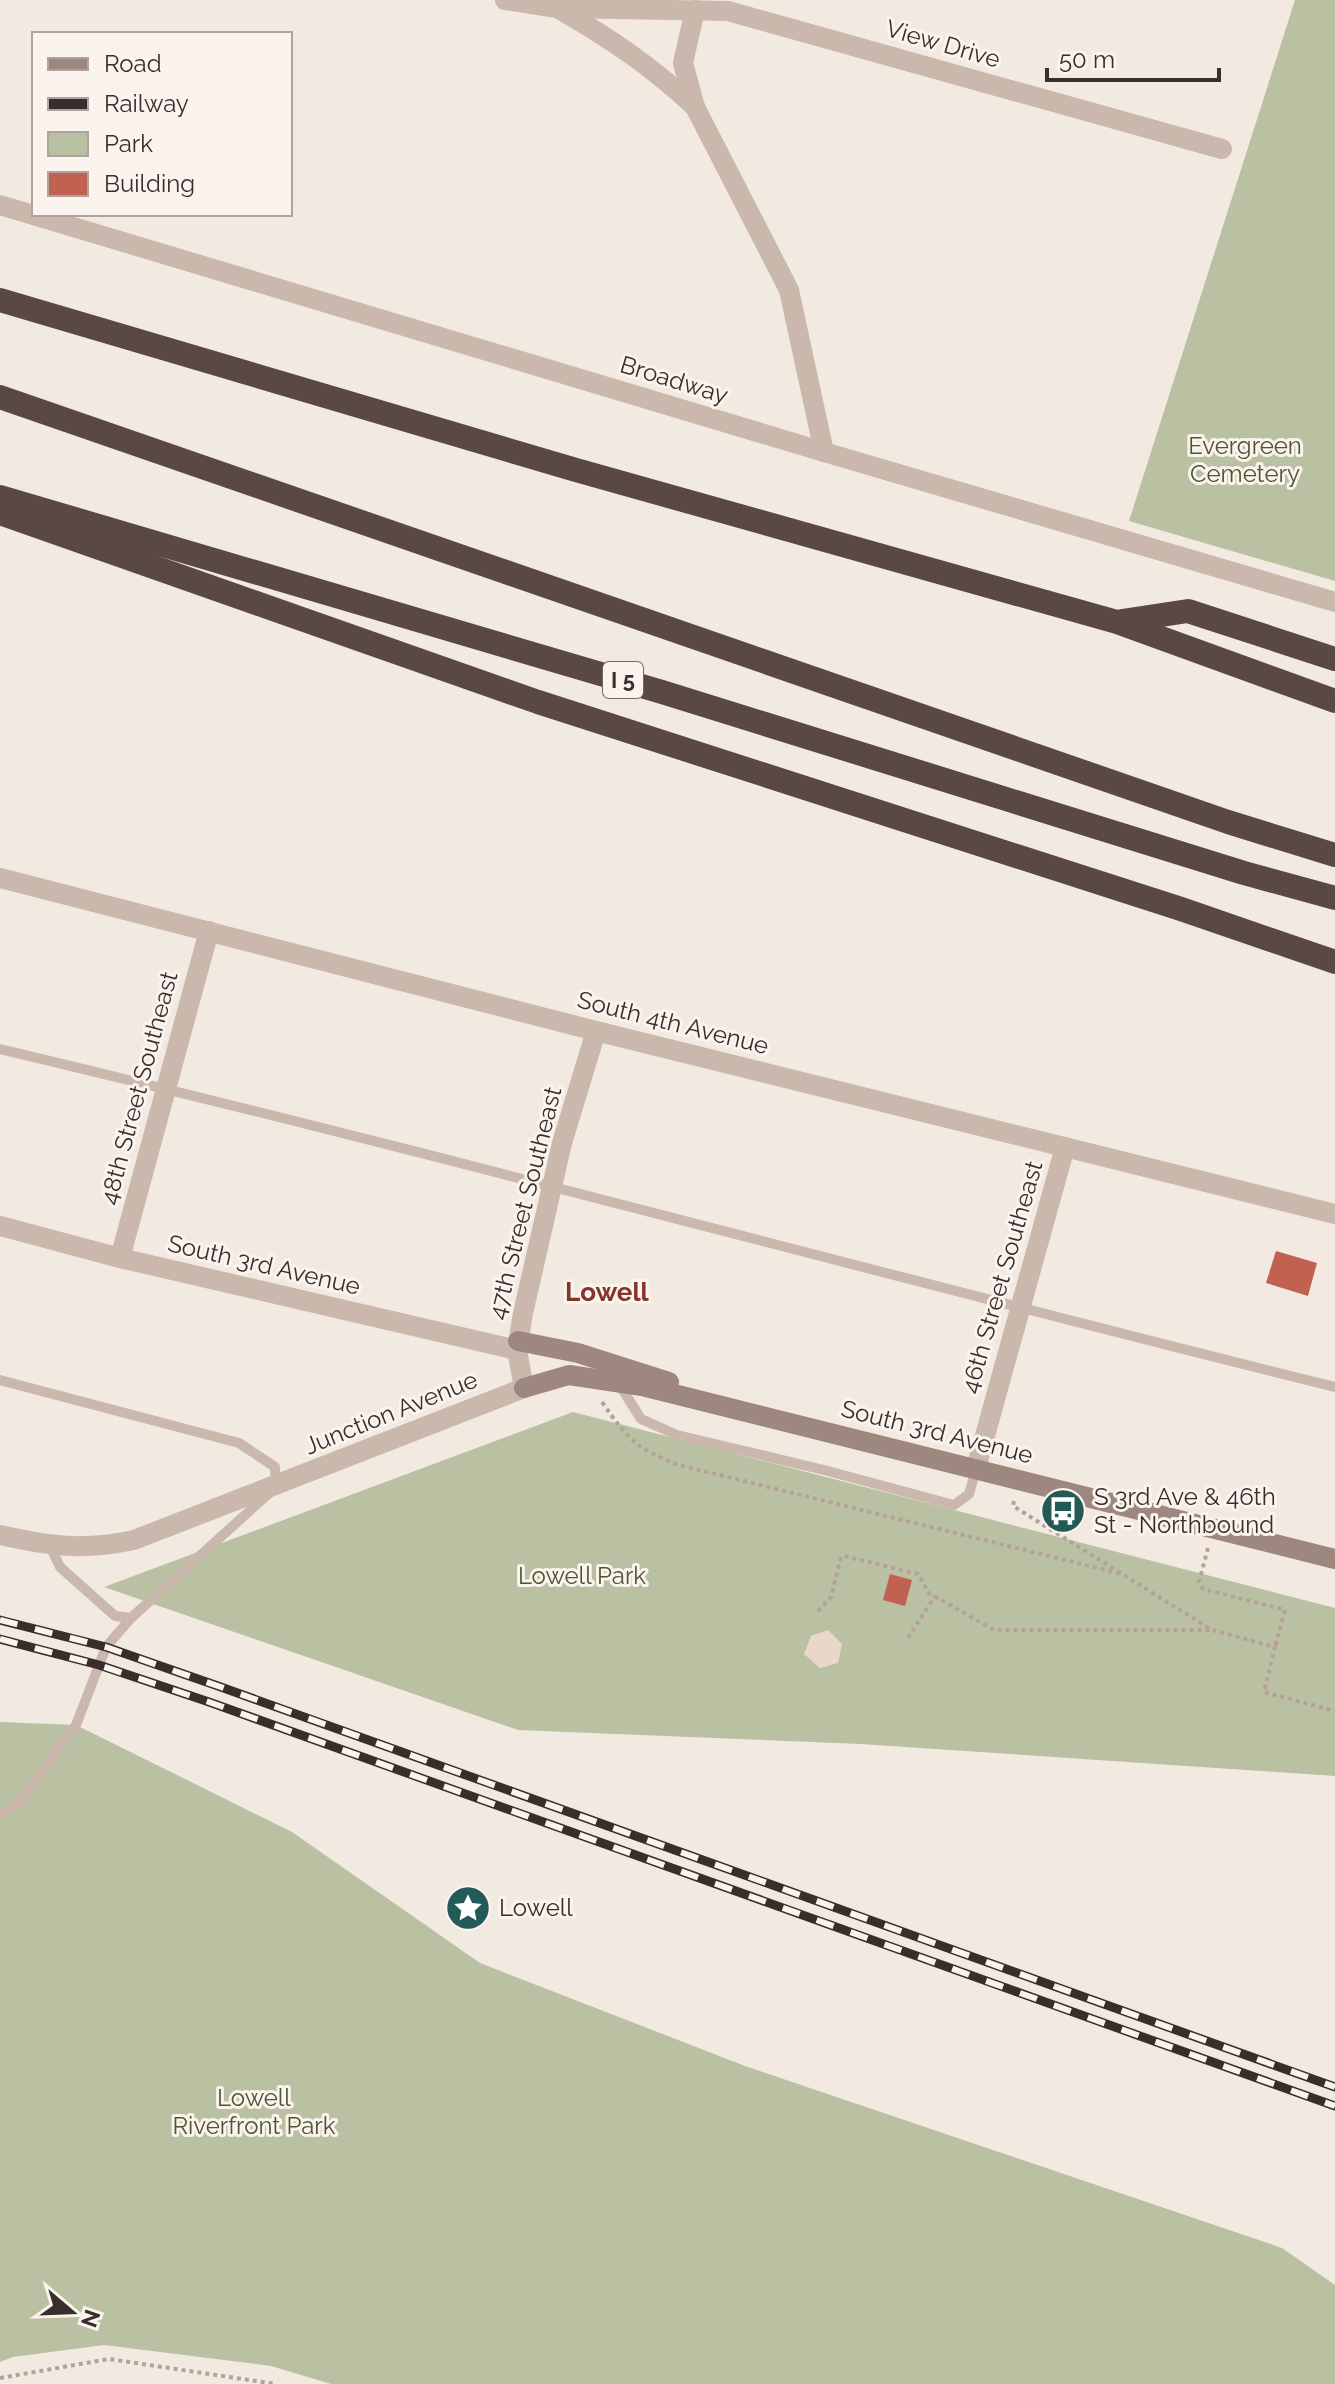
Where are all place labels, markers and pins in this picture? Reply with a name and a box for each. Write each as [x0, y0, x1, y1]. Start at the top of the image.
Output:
place label: S 3rd Ave & 46th St - Northbound [1094, 1482, 1276, 1539]
bus stop icon: S 3rd Ave & 46th St - Northbound [1039, 1487, 1087, 1535]
place icon: Lowell [444, 1884, 492, 1932]
place label: Lowell [499, 1893, 573, 1922]

